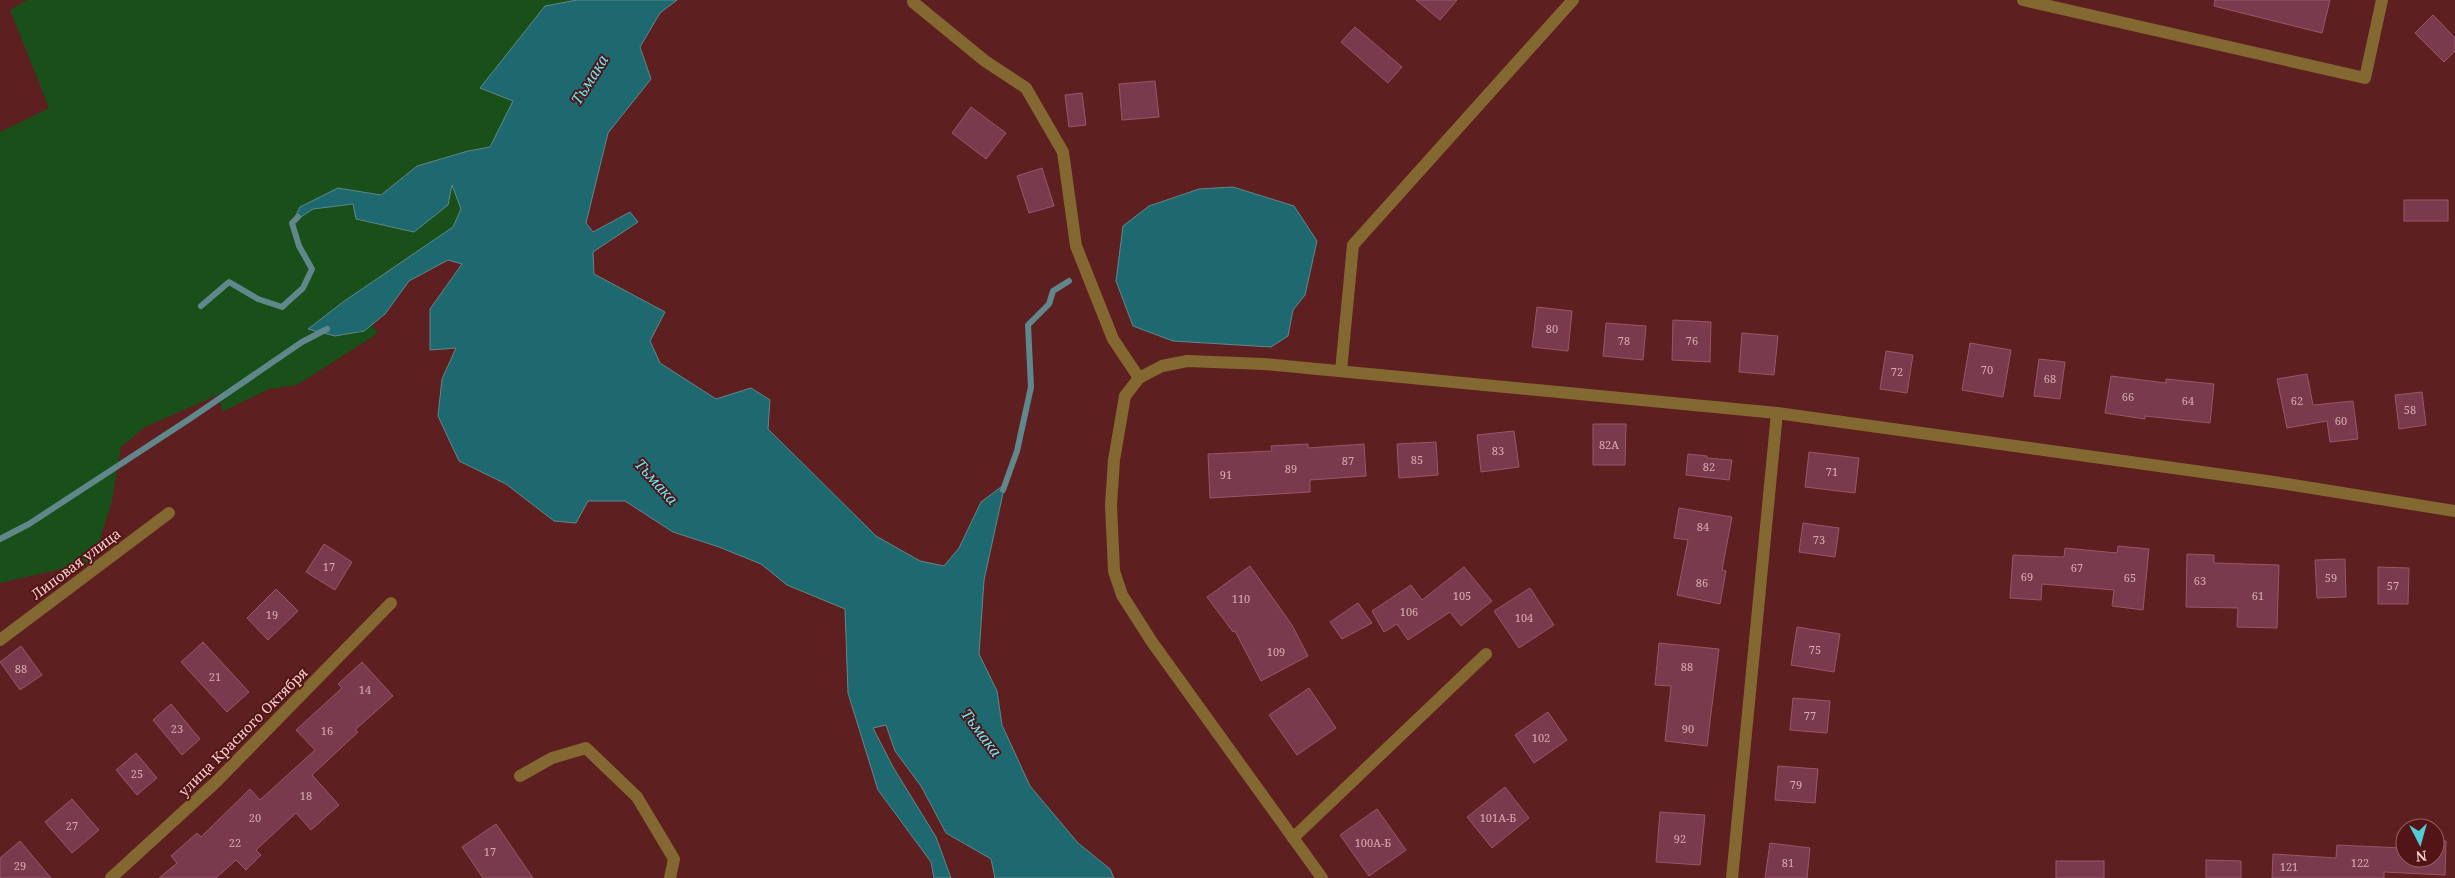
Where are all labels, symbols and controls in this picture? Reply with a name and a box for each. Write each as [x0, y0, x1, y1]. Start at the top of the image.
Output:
water label: Тьмака [566, 50, 613, 108]
house number: 80 [1546, 321, 1558, 336]
house number: 78 [1618, 333, 1630, 348]
house number: 76 [1686, 333, 1698, 348]
house number: 70 [1981, 362, 1993, 377]
house number: 72 [1891, 364, 1903, 379]
house number: 68 [2044, 371, 2056, 386]
house number: 66 [2122, 389, 2134, 404]
house number: 64 [2182, 393, 2194, 408]
house number: 62 [2291, 393, 2303, 408]
house number: 58 [2404, 402, 2416, 417]
house number: 60 [2335, 413, 2347, 428]
house number: 82А [1599, 437, 1619, 452]
house number: 83 [1492, 443, 1504, 458]
house number: 85 [1411, 452, 1423, 467]
house number: 87 [1342, 453, 1354, 468]
water label: Тьмака [631, 454, 683, 509]
house number: 82 [1703, 459, 1715, 474]
house number: 89 [1285, 461, 1297, 476]
house number: 71 [1826, 464, 1838, 479]
house number: 91 [1220, 467, 1232, 482]
house number: 84 [1697, 519, 1709, 534]
street label: Липовая улица [27, 524, 124, 604]
house number: 73 [1813, 532, 1825, 547]
house number: 17 [323, 559, 335, 574]
house number: 67 [2071, 560, 2083, 575]
house number: 69 [2021, 569, 2033, 584]
house number: 65 [2124, 570, 2136, 585]
house number: 59 [2325, 570, 2337, 585]
house number: 63 [2194, 573, 2206, 588]
house number: 86 [1696, 575, 1708, 590]
house number: 57 [2387, 578, 2399, 593]
house number: 105 [1453, 588, 1471, 603]
house number: 61 [2252, 588, 2264, 603]
house number: 110 [1232, 591, 1250, 606]
house number: 106 [1400, 604, 1418, 619]
house number: 19 [266, 607, 278, 622]
house number: 104 [1515, 610, 1533, 625]
house number: 75 [1809, 642, 1821, 657]
house number: 109 [1267, 644, 1285, 659]
house number: 88 [1681, 659, 1693, 674]
house number: 88 [15, 661, 27, 676]
street label: улица Красного Октября [174, 663, 311, 800]
house number: 21 [209, 669, 221, 684]
house number: 14 [359, 682, 371, 697]
water label: Тьмака [957, 704, 1007, 761]
house number: 77 [1804, 708, 1816, 723]
house number: 23 [171, 721, 183, 736]
house number: 90 [1682, 721, 1694, 736]
house number: 16 [321, 723, 333, 738]
house number: 102 [1532, 730, 1550, 745]
house number: 25 [131, 766, 143, 781]
house number: 79 [1790, 777, 1802, 792]
house number: 18 [300, 788, 312, 803]
house number: 20 [249, 810, 261, 825]
house number: 101А-Б [1480, 810, 1516, 825]
house number: 27 [66, 818, 78, 833]
north arrow [2395, 818, 2445, 868]
house number: 92 [1674, 831, 1686, 846]
house number: 22 [229, 835, 241, 850]
house number: 100А-Б [1355, 835, 1391, 850]
house number: 17 [484, 844, 496, 859]
text: N [2415, 846, 2428, 866]
house number: 81 [1782, 855, 1794, 870]
house number: 122 [2351, 855, 2369, 870]
house number: 29 [14, 858, 26, 873]
house number: 121 [2280, 859, 2298, 874]

